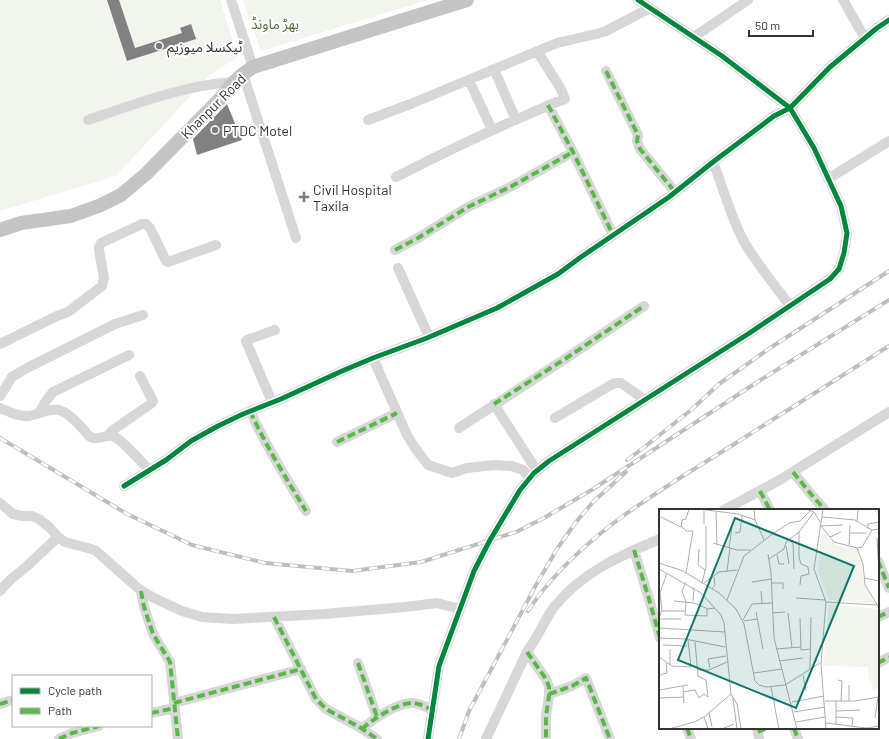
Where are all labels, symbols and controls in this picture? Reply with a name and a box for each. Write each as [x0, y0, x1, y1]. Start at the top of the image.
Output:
scale bar [749, 12, 813, 38]
park label: بھڑ ماونڈ [251, 15, 299, 33]
text: 50 m [755, 18, 780, 32]
place label: ٹیکسلا میوزیم [167, 38, 243, 58]
marker: ٹیکسلا میوزیم [154, 41, 164, 51]
street label: Khanpur Road [177, 70, 249, 142]
place label: PTDC Motel [223, 122, 292, 139]
marker: PTDC Motel [210, 125, 220, 135]
place label: Civil Hospital Taxila [313, 181, 392, 214]
marker: Civil Hospital Taxila [298, 191, 310, 203]
inset map [659, 509, 879, 729]
legend [12, 675, 152, 727]
text: Cycle path [48, 683, 102, 697]
text: Path [48, 703, 72, 717]

